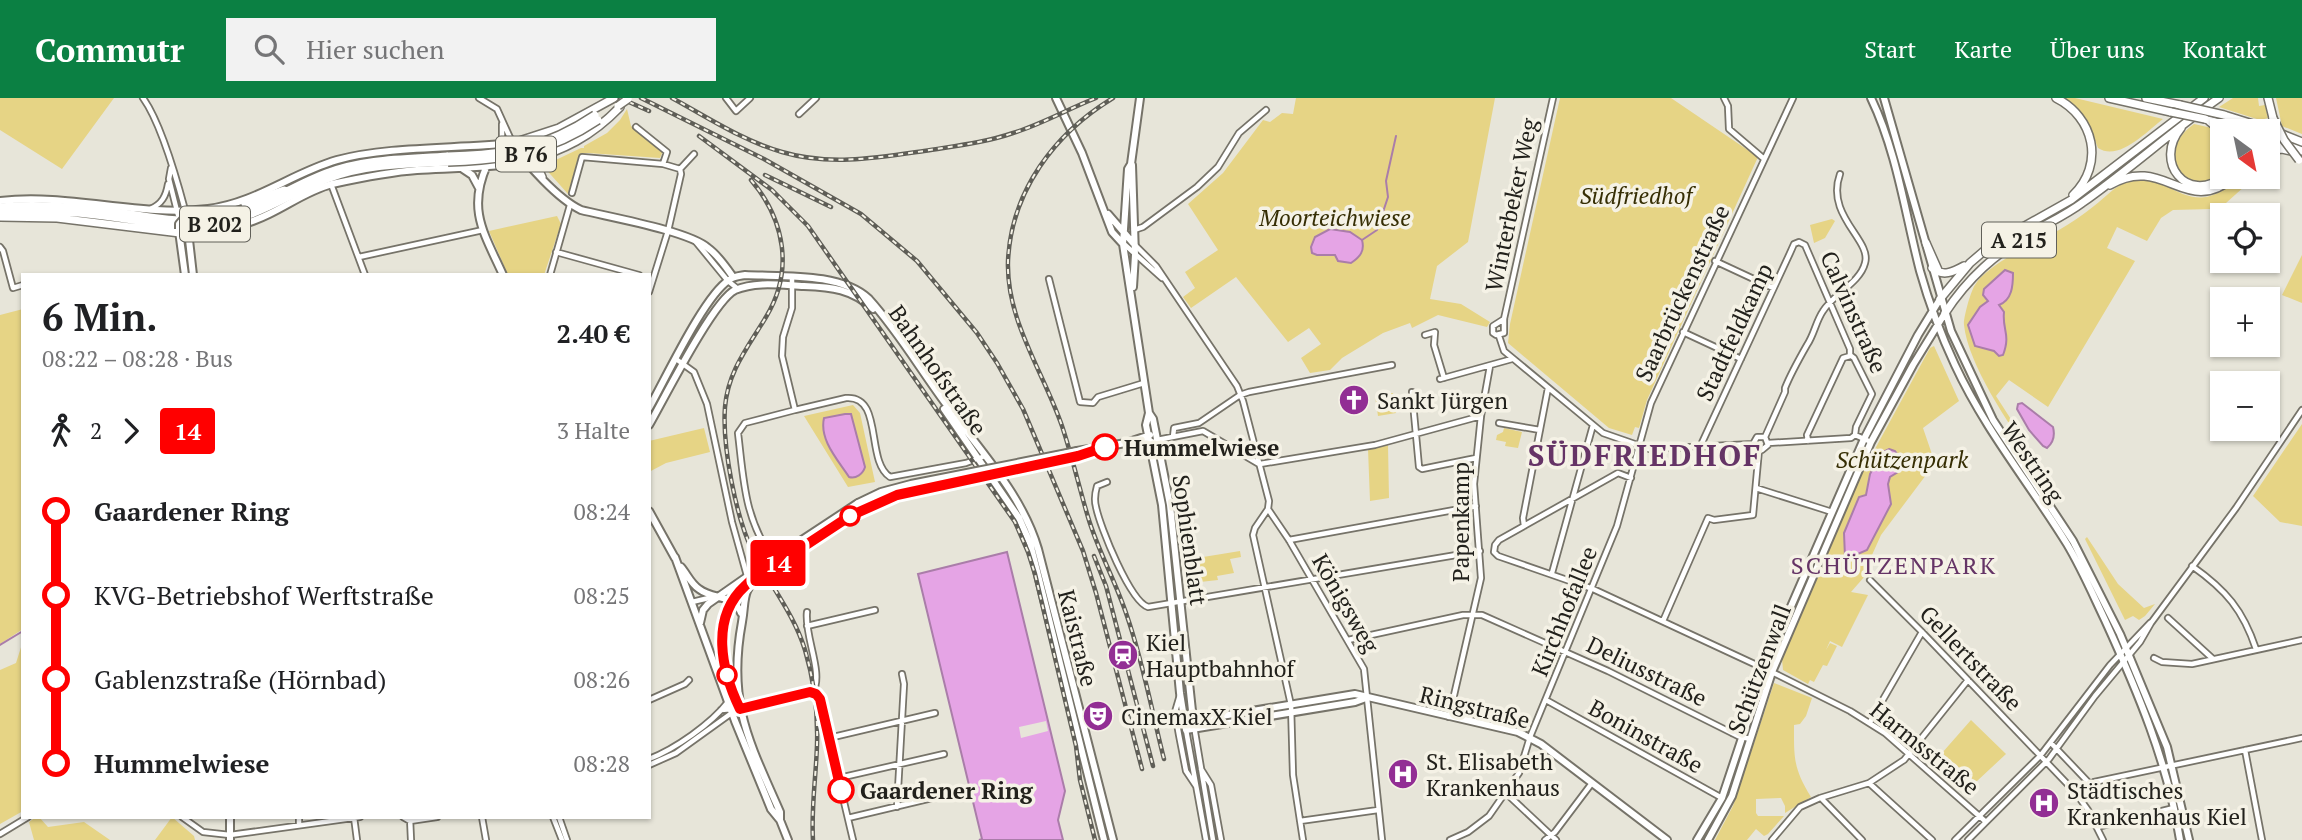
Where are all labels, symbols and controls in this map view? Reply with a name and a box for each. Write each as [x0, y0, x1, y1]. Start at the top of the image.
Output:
search box [226, 18, 716, 81]
text: Commutr [35, 28, 184, 71]
icon: search [250, 30, 288, 68]
text: Hier suchen [306, 32, 445, 66]
text: Start [1864, 33, 1916, 65]
text: Karte [1954, 33, 2012, 65]
text: Über uns [2050, 33, 2145, 65]
text: Kontakt [2183, 33, 2267, 65]
street label: Winterbeker Weg [1478, 115, 1545, 294]
north arrow [2210, 119, 2280, 189]
map controls [2210, 119, 2280, 441]
road number: B 76 [496, 136, 556, 172]
park label: Südfriedhof [1580, 180, 1697, 211]
street label: Saarbrückenstraße [1627, 200, 1737, 386]
park label: Moorteichwiese [1258, 202, 1411, 233]
button: locate [2210, 203, 2280, 273]
road number: B 202 [180, 206, 250, 242]
road number: A 215 [1982, 222, 2056, 258]
street label: Calvinstraße [1813, 246, 1895, 378]
street label: Stadtfeldkamp [1689, 258, 1779, 406]
button: + [2210, 287, 2280, 357]
text: 6 Min. [42, 292, 157, 342]
street label: Bahnhofstraße [882, 299, 994, 441]
text: 2.40 € [557, 316, 630, 350]
text: 08:22 – 08:28 · Bus [42, 343, 233, 374]
button: − [2210, 371, 2280, 441]
church icon: Sankt Jürgen [1337, 383, 1371, 417]
place label: Sankt Jürgen [1377, 385, 1508, 416]
icon: walk [42, 412, 80, 450]
icon: forward [112, 412, 150, 450]
text: 2 [90, 415, 102, 446]
text: 14 [174, 415, 201, 447]
text: 3 Halte [557, 415, 630, 446]
street label: Westring [1995, 415, 2072, 509]
place label: Hummelwiese [1124, 432, 1279, 463]
marker: Hummelwiese [1092, 434, 1118, 460]
district label: SÜDFRIEDHOF [1528, 435, 1762, 475]
park label: Schützenpark [1836, 444, 1969, 475]
street label: Papenkamp [1445, 462, 1476, 582]
street label: Sophienblatt [1165, 473, 1215, 608]
text: Gaardener Ring [94, 494, 289, 528]
text: 08:24 [573, 496, 630, 527]
unlabelled marker [840, 506, 860, 526]
line badge: 14 [746, 540, 810, 586]
street label: Kirchhofallee [1524, 541, 1604, 681]
text: 14 [764, 547, 792, 579]
street label: Königsweg [1305, 548, 1387, 659]
district label: SCHÜTZENPARK [1791, 549, 1997, 581]
text: KVG-Betriebshof Werftstraße [94, 578, 434, 612]
text: 08:25 [573, 580, 630, 611]
street label: Kaistraße [1051, 586, 1105, 690]
street label: Gellertstraße [1913, 599, 2029, 717]
street label: Schützenwall [1720, 600, 1798, 738]
place label: Kiel Hauptbahnhof [1146, 627, 1296, 684]
street label: Deliusstraße [1582, 629, 1712, 713]
station icon: Kiel Hauptbahnhof [1106, 638, 1140, 672]
text: Gablenzstraße (Hörnbad) [94, 662, 387, 696]
text: 08:26 [573, 664, 630, 695]
unlabelled marker [717, 665, 737, 685]
street label: Ringstraße [1417, 678, 1533, 736]
street label: Boninstraße [1583, 692, 1709, 780]
street label: Harmsstraße [1864, 694, 1986, 802]
theatre icon: CinemaxX Kiel [1081, 699, 1115, 733]
place label: CinemaxX Kiel [1121, 701, 1273, 732]
text: Hummelwiese [94, 746, 270, 780]
place label: St. Elisabeth Krankenhaus [1426, 746, 1560, 803]
text: 08:28 [573, 748, 630, 779]
hospital icon: St. Elisabeth Krankenhaus [1386, 757, 1420, 791]
place label: Gaardener Ring [860, 775, 1034, 806]
place label: Städtisches Krankenhaus Kiel [2067, 775, 2247, 832]
marker: Gaardener Ring [828, 777, 854, 803]
hospital icon: Städtisches Krankenhaus Kiel [2027, 786, 2061, 820]

